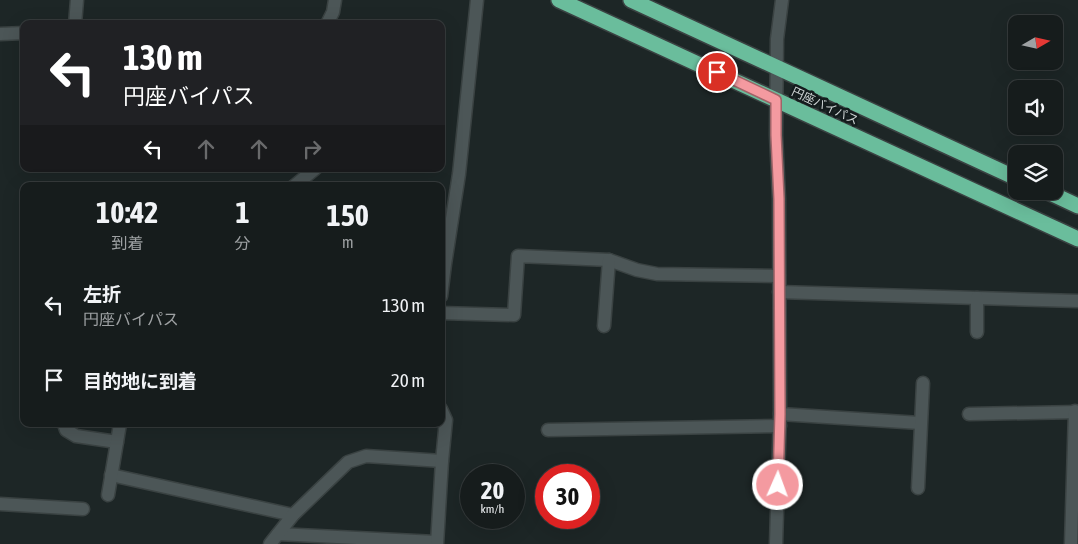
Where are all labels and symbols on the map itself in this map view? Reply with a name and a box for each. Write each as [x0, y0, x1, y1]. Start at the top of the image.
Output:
north arrow [1008, 15, 1062, 70]
pin [696, 51, 738, 93]
street label: 円座バイパス [790, 84, 860, 128]
position arrow [751, 458, 803, 510]
speed limit sign: 30 [535, 464, 600, 529]

